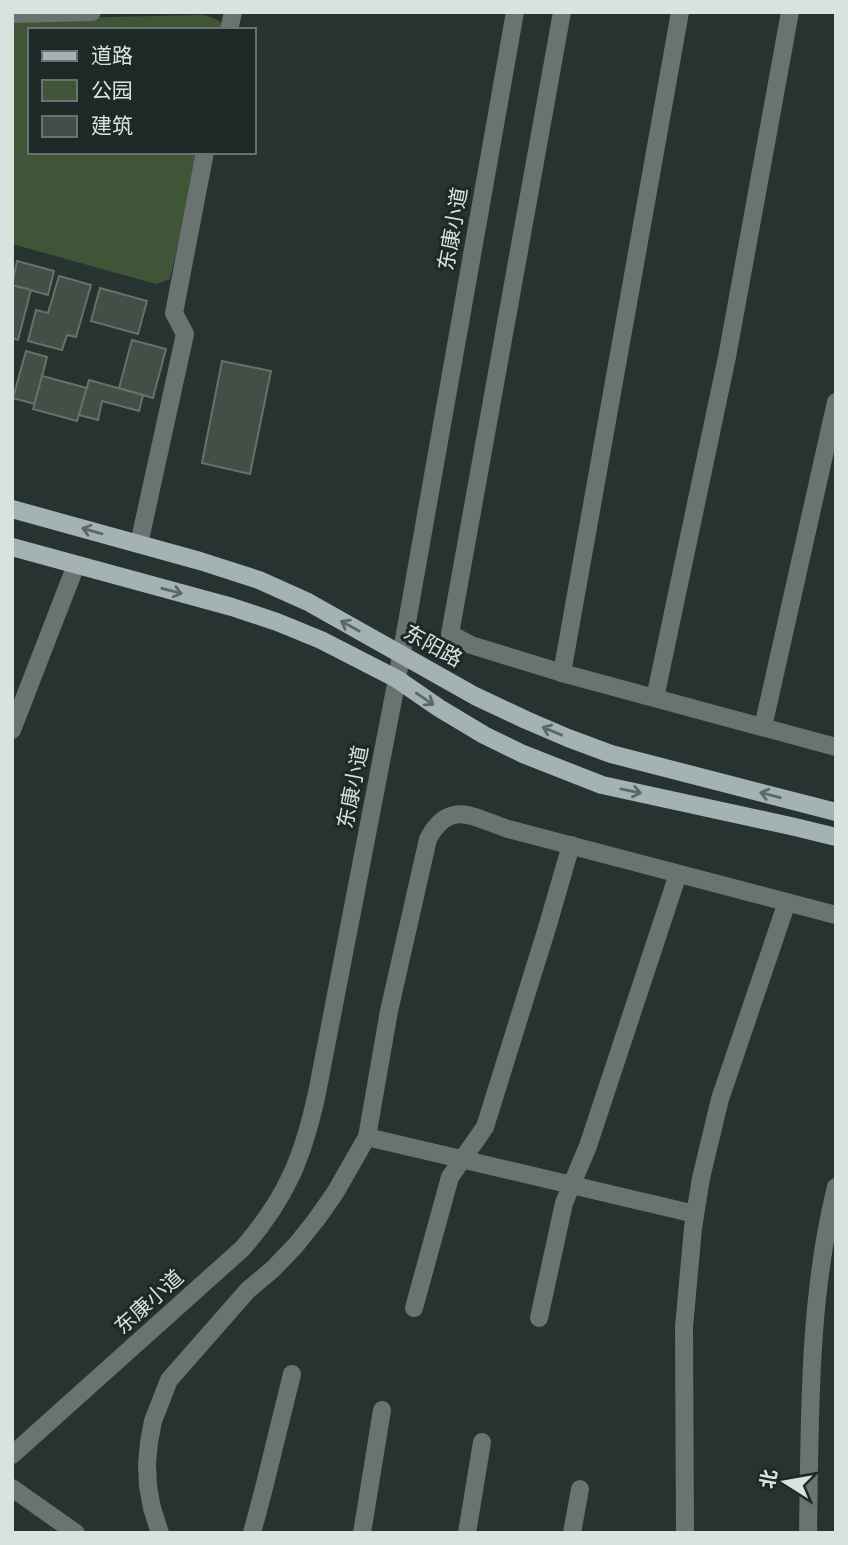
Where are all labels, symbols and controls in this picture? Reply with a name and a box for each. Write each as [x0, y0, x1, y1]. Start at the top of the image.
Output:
legend [28, 28, 256, 154]
text: 道路 [91, 44, 133, 68]
text: 公园 [91, 79, 133, 103]
text: 建筑 [91, 114, 133, 138]
street label: 东康小道 [434, 186, 472, 272]
one-way arrow [81, 524, 103, 537]
one-way arrow [161, 585, 183, 598]
one-way arrow [341, 619, 361, 633]
street label: 东阳路 [400, 620, 466, 672]
one-way arrow [415, 691, 434, 706]
one-way arrow [541, 724, 563, 737]
street label: 东康小道 [333, 743, 373, 831]
one-way arrow [619, 785, 642, 799]
one-way arrow [759, 788, 782, 801]
street label: 东康小道 [110, 1265, 188, 1339]
north arrow [750, 1447, 820, 1517]
text: 北 [756, 1467, 781, 1490]

